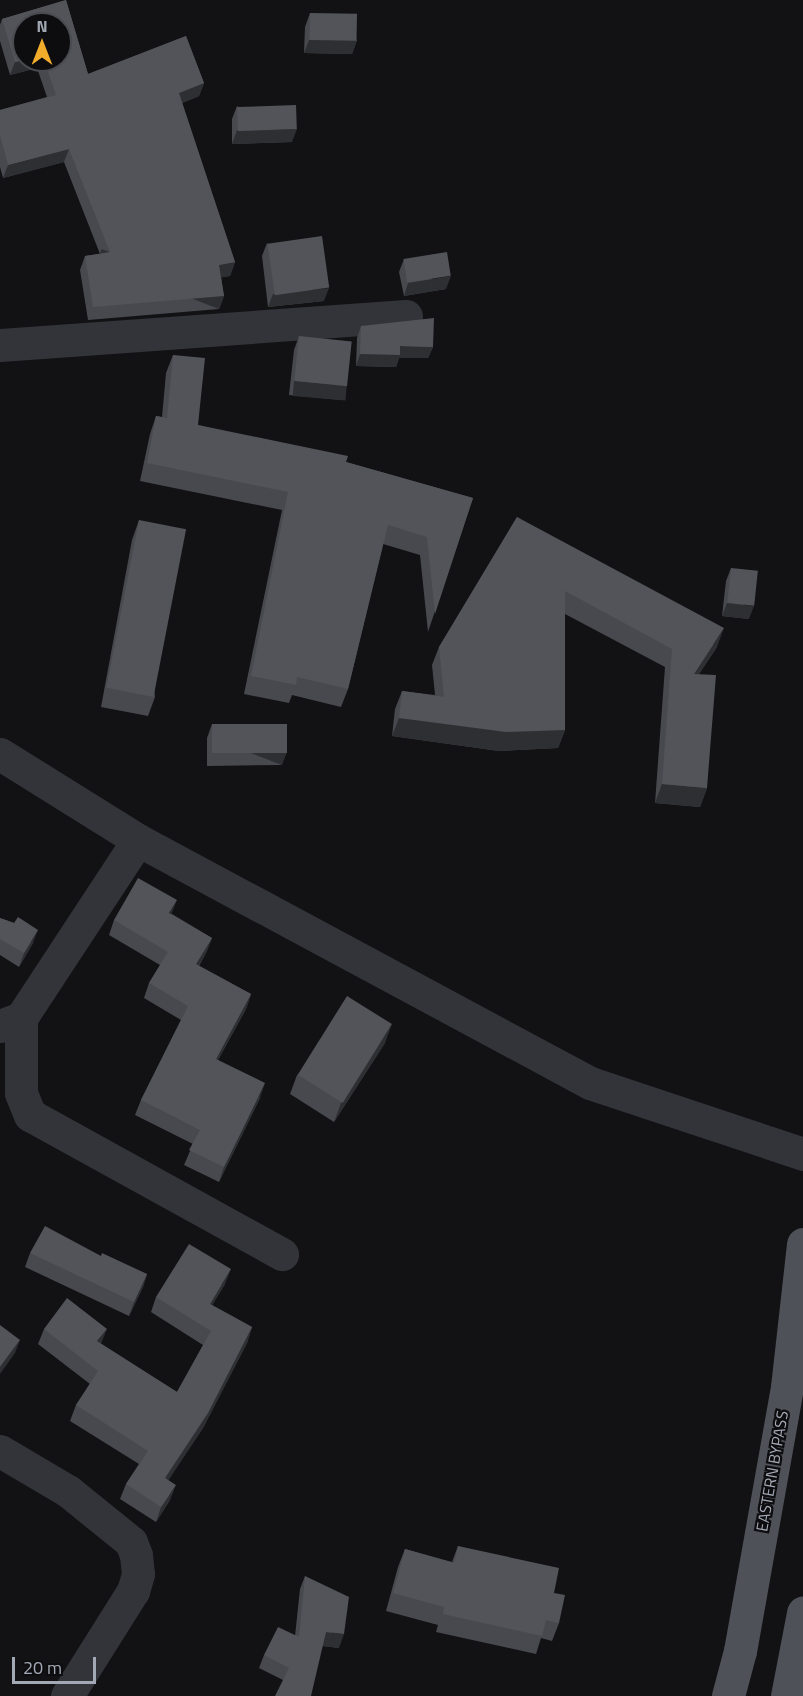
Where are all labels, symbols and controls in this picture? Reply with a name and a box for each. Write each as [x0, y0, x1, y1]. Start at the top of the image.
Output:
north arrow [12, 12, 72, 72]
text: N [36, 14, 48, 38]
street label: EASTERN BYPASS [752, 1409, 792, 1533]
scale bar [15, 1645, 99, 1683]
text: 20 m [23, 1654, 62, 1681]

